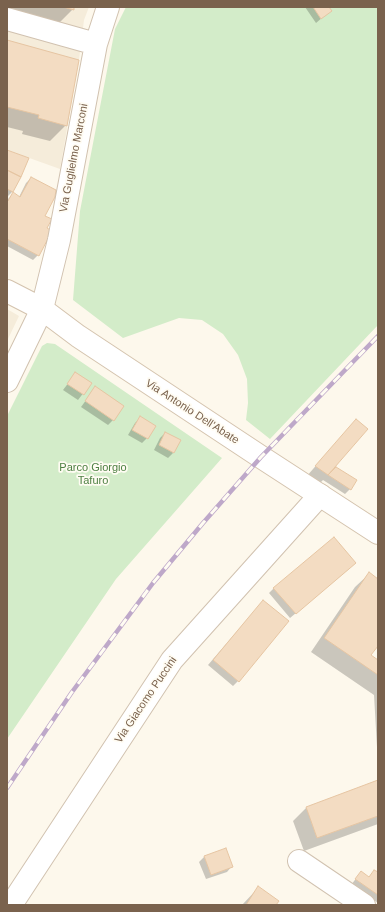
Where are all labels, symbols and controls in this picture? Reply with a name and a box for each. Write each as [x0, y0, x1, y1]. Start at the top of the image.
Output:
street label: Via Guglielmo Marconi [57, 103, 91, 213]
street label: Via Antonio Dell'Abate [143, 377, 241, 447]
park label: Parco Giorgio Tafuro [59, 461, 127, 487]
street label: Via Giacomo Puccini [112, 654, 180, 746]

